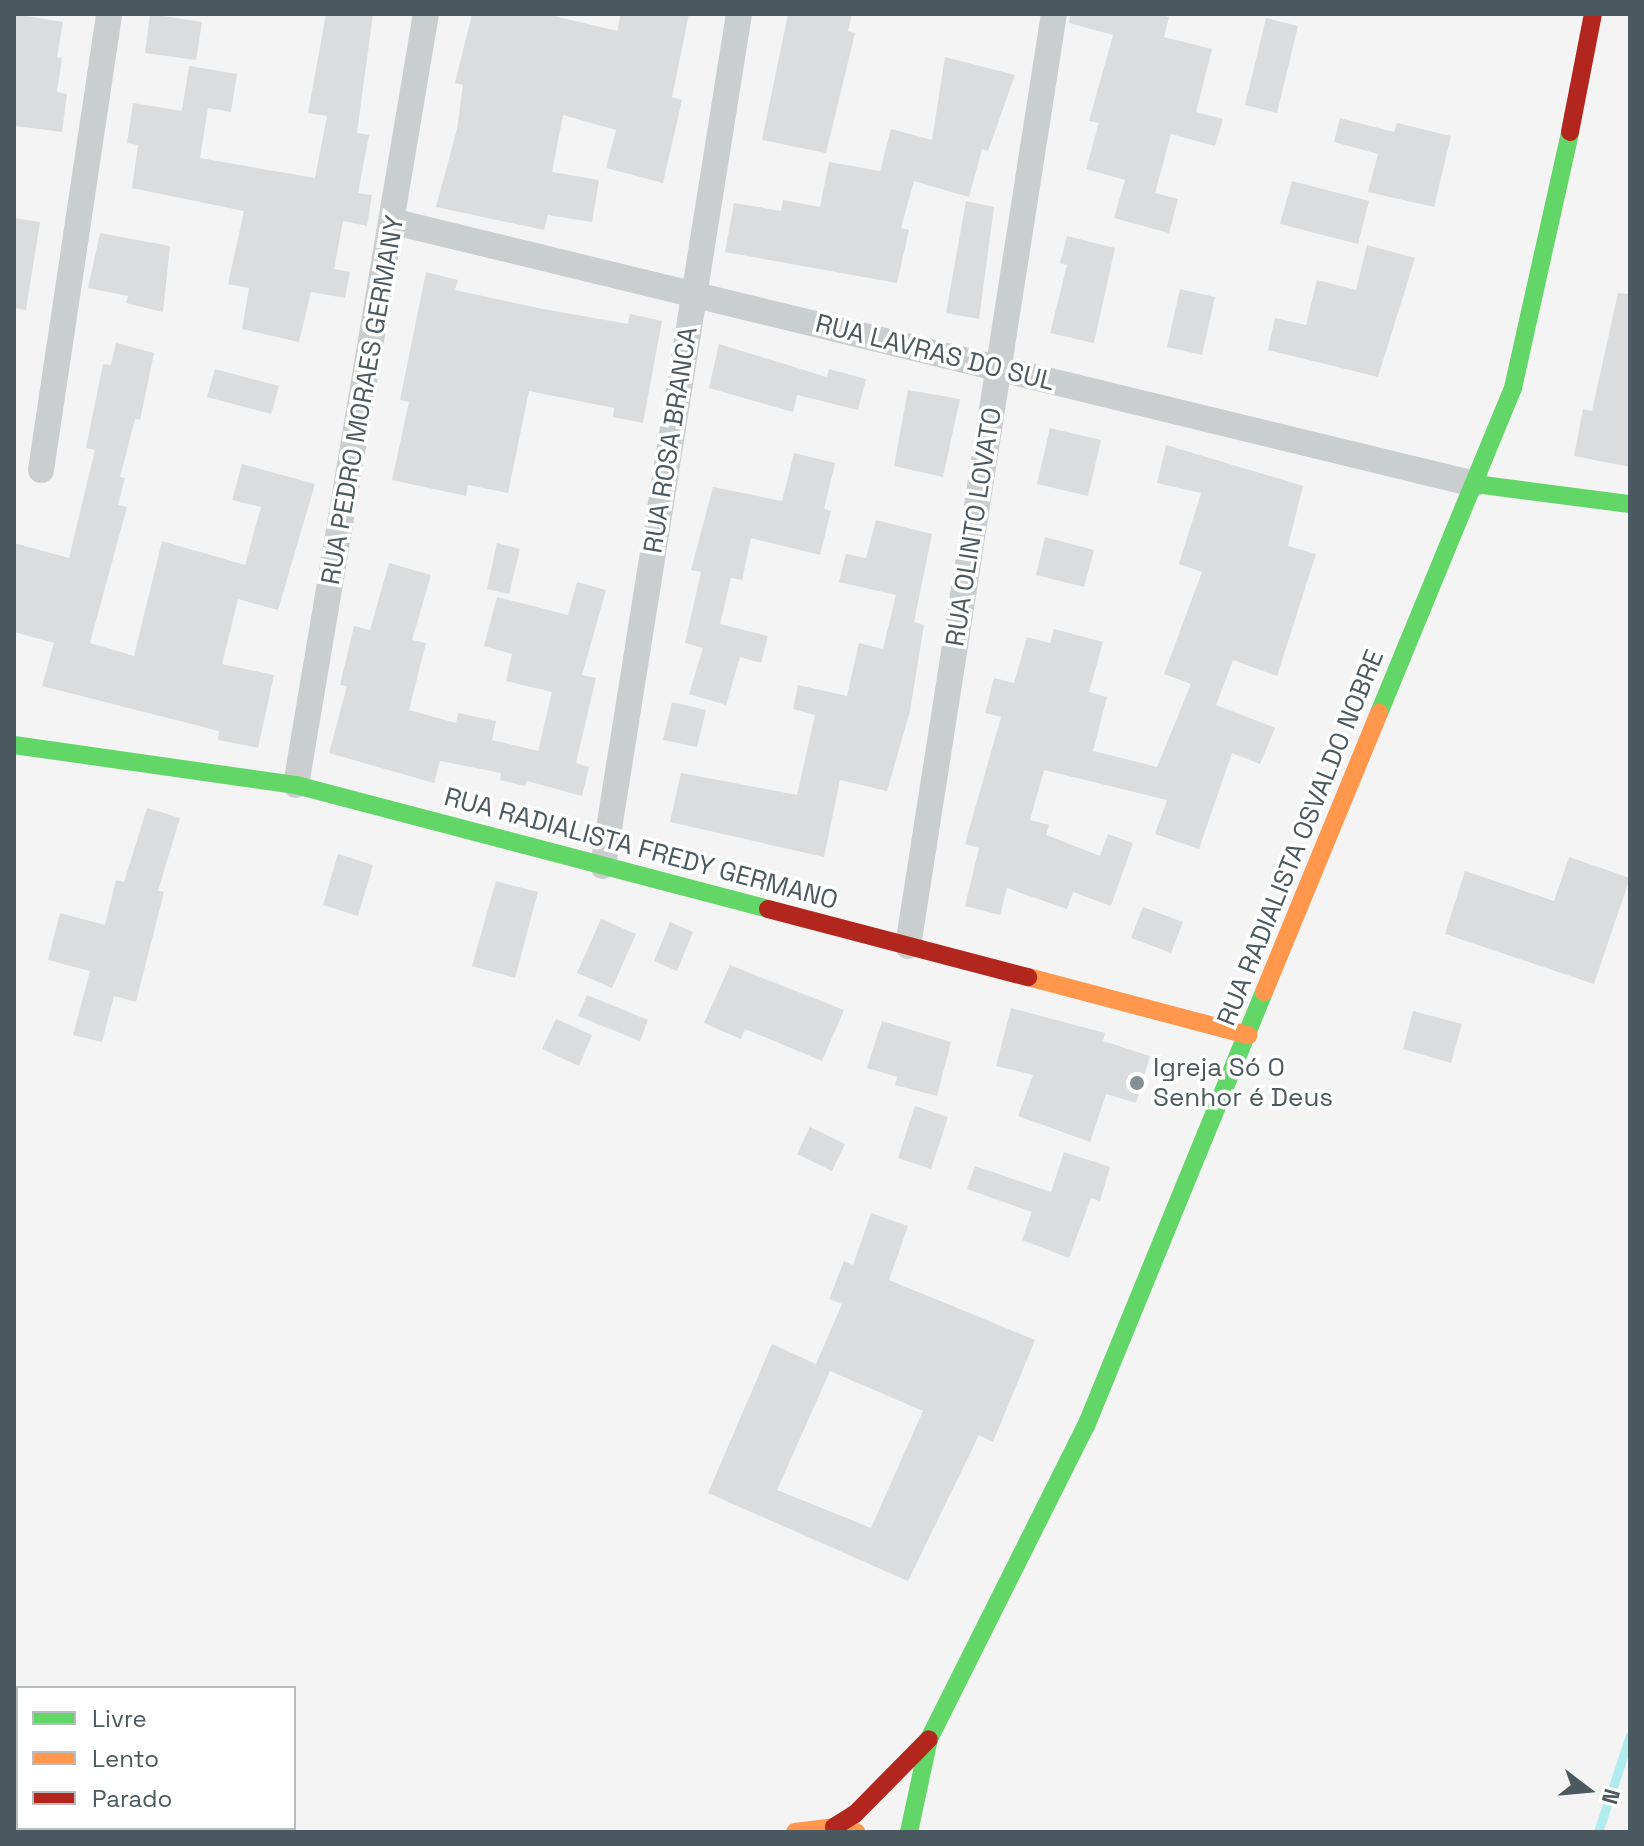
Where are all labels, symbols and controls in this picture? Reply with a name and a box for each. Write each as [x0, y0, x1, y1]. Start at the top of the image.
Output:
street label: RUA PEDRO MORAES GERMANY [315, 213, 411, 587]
street label: RUA LAVRAS DO SUL [812, 308, 1058, 398]
street label: RUA ROSA BRANCA [638, 324, 704, 556]
street label: RUA OLINTO LOVATO [940, 405, 1008, 649]
street label: RUA RADIALISTA OSVALDO NOBRE [1211, 645, 1391, 1031]
street label: RUA RADIALISTA FREDY GERMANO [440, 781, 842, 917]
place label: Igreja Só O Senhor é Deus [1153, 1052, 1333, 1114]
marker: Igreja Só O Senhor é Deus [1128, 1074, 1146, 1092]
legend [16, 1686, 296, 1830]
text: Livre [92, 1703, 147, 1734]
text: Lento [92, 1743, 159, 1774]
north arrow [1548, 1750, 1628, 1830]
text: Parado [92, 1783, 172, 1814]
text: N [1596, 1786, 1627, 1808]

